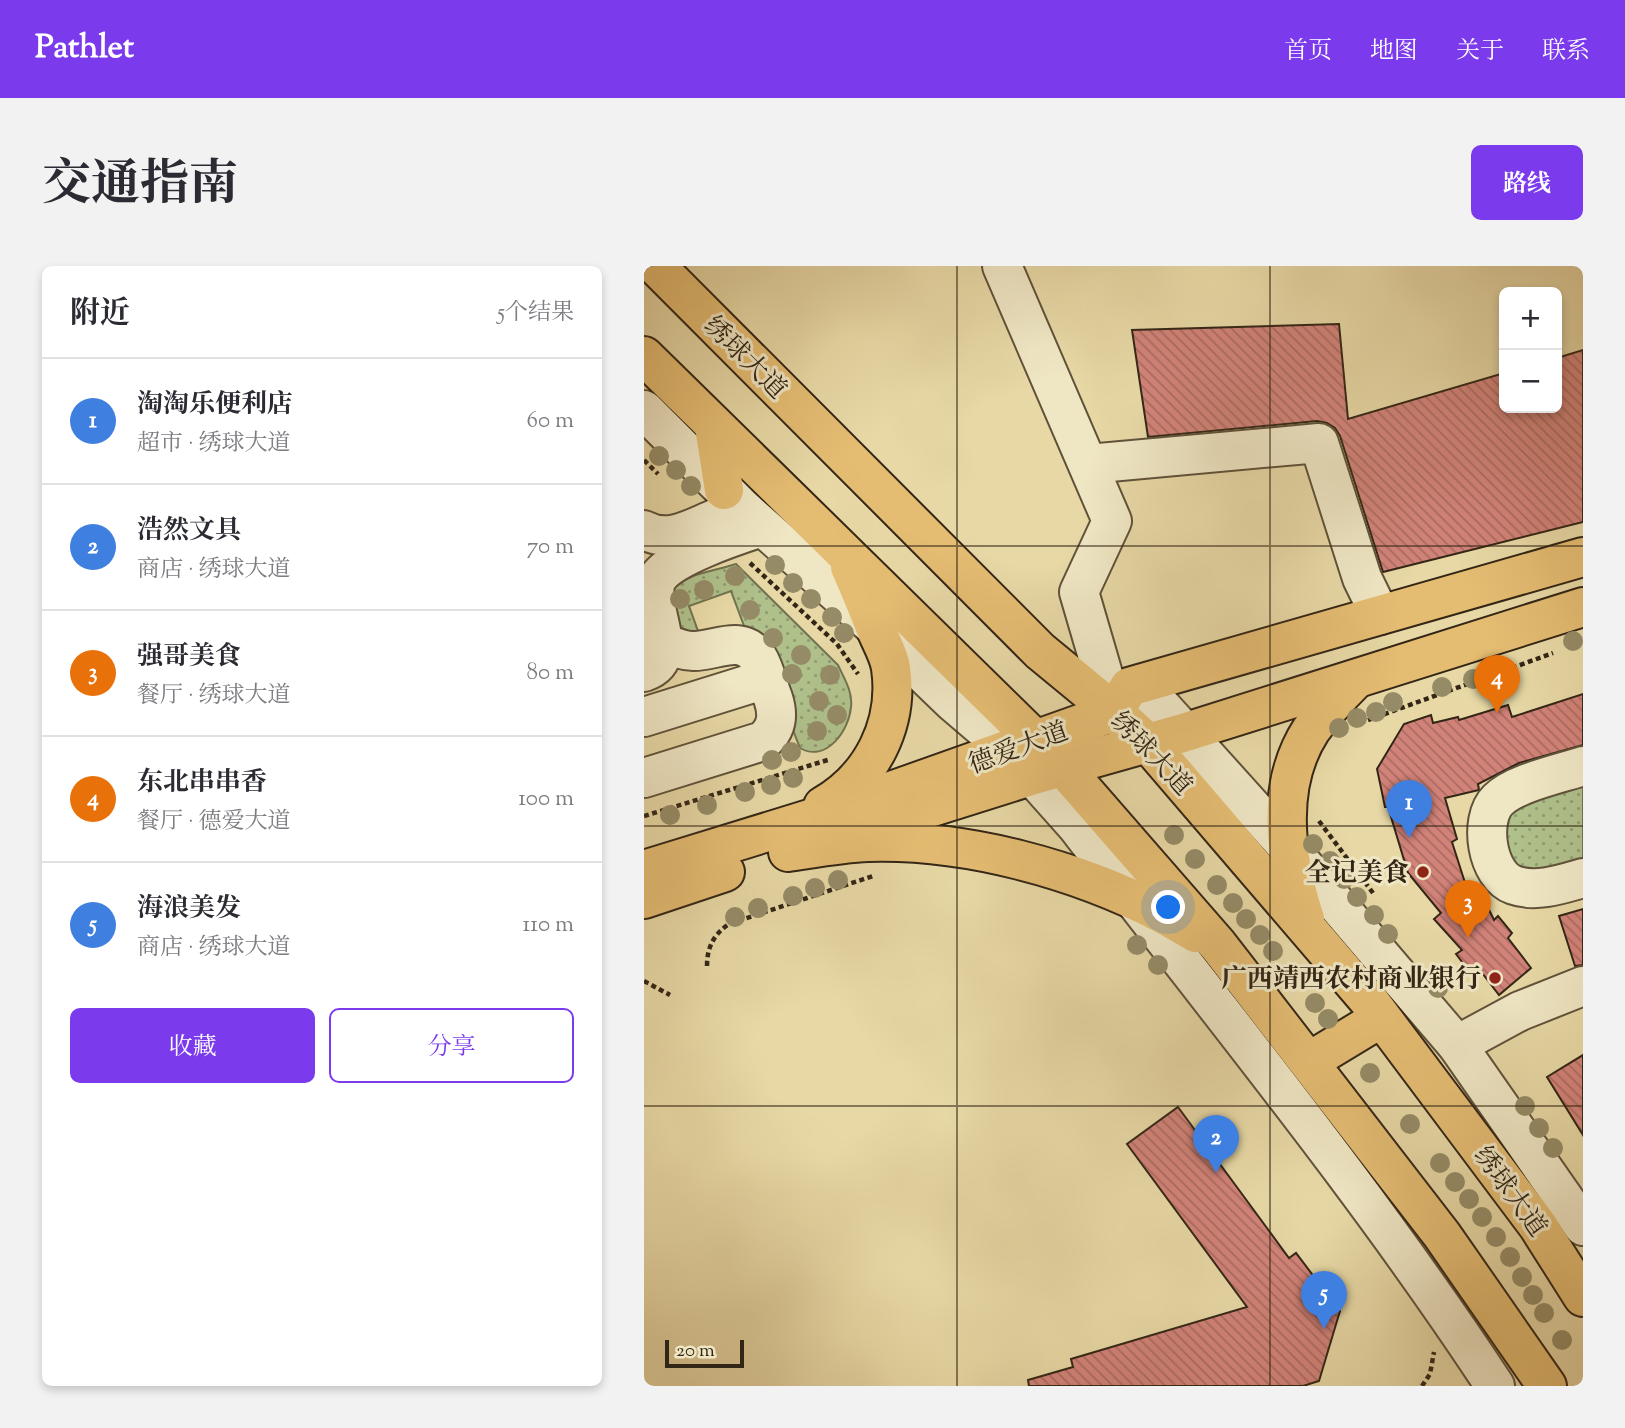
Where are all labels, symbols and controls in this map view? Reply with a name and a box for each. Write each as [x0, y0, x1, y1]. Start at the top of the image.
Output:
text: Pathlet [35, 25, 134, 73]
text: 首页 [1284, 35, 1332, 69]
text: 地图 [1370, 35, 1418, 69]
text: 关于 [1456, 35, 1504, 69]
text: 联系 [1542, 35, 1590, 69]
button: 路线 [1471, 145, 1583, 220]
text: 交通指南 [42, 152, 238, 222]
map controls [1499, 287, 1562, 413]
button: + [1499, 287, 1562, 350]
text: 附近 [70, 293, 130, 336]
text: 5个结果 [497, 297, 574, 330]
street label: 绣球大道 [694, 309, 794, 409]
button: − [1499, 350, 1562, 413]
text: 淘淘乐便利店 [137, 387, 293, 424]
text: 1 [89, 405, 97, 438]
text: 60 m [526, 405, 574, 438]
text: 超市 · 绣球大道 [137, 428, 291, 461]
text: 浩然文具 [137, 513, 241, 550]
text: 2 [88, 531, 98, 564]
text: 70 m [527, 531, 574, 564]
text: 商店 · 绣球大道 [137, 554, 291, 587]
text: 强哥美食 [137, 639, 241, 676]
pin: 4 [1474, 655, 1520, 713]
text: 3 [88, 657, 98, 690]
text: 80 m [526, 657, 574, 690]
text: 餐厅 · 绣球大道 [137, 680, 291, 713]
street label: 绣球大道 [1101, 704, 1200, 805]
street label: 德爱大道 [964, 714, 1074, 785]
text: 东北串串香 [137, 765, 267, 802]
pin: 1 [1386, 780, 1432, 838]
text: 4 [87, 783, 99, 816]
text: 100 m [518, 783, 574, 816]
text: 餐厅 · 德爱大道 [137, 806, 291, 839]
place label: 全记美食 [1305, 856, 1409, 893]
marker: 全记美食 [1415, 864, 1431, 880]
pin: 3 [1445, 880, 1491, 938]
your location [1151, 890, 1185, 924]
text: 海浪美发 [137, 891, 241, 928]
text: 5 [89, 909, 97, 942]
text: 110 m [523, 909, 574, 942]
text: 商店 · 绣球大道 [137, 932, 291, 965]
place label: 广西靖西农村商业银行 [1221, 962, 1481, 999]
marker: 广西靖西农村商业银行 [1487, 970, 1503, 986]
button: 收藏 [70, 1008, 315, 1083]
button: 分享 [329, 1008, 574, 1083]
pin: 2 [1193, 1115, 1239, 1173]
street label: 绣球大道 [1463, 1140, 1555, 1245]
pin: 5 [1301, 1271, 1347, 1329]
scale bar [665, 1337, 744, 1369]
text: 20 m [676, 1338, 715, 1365]

